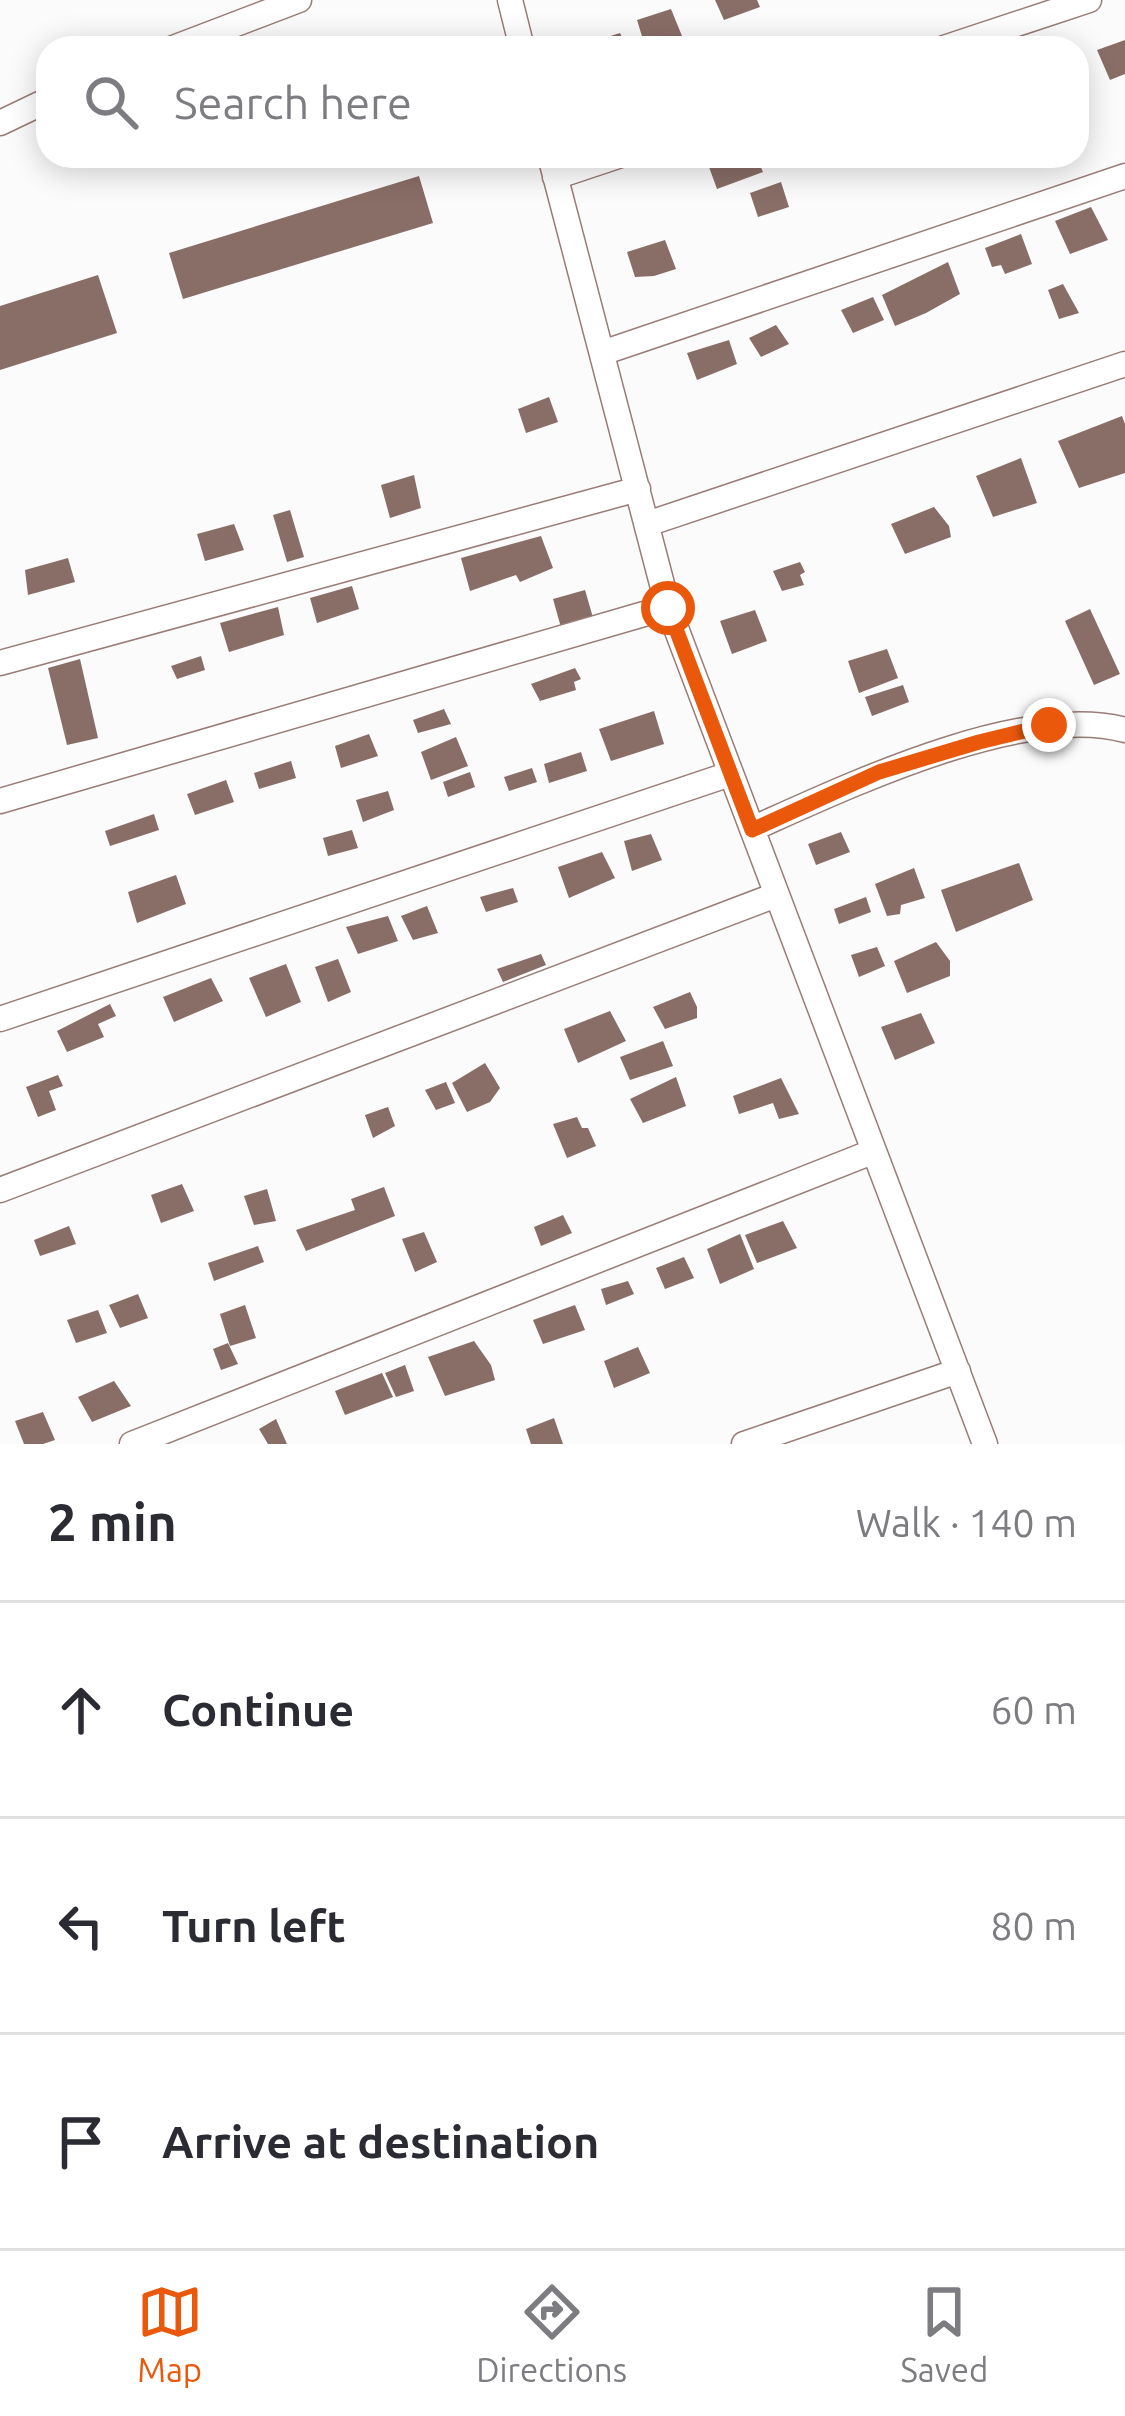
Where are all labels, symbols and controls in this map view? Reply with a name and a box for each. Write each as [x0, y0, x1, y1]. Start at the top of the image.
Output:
search box [36, 36, 1089, 168]
icon: search [78, 69, 144, 135]
text: Search here [174, 77, 412, 128]
route start [641, 581, 695, 635]
route end [1022, 698, 1076, 752]
text: 2 min [48, 1493, 177, 1551]
text: Walk · 140 m [856, 1501, 1077, 1544]
icon: ahead [48, 1677, 114, 1743]
text: Continue [162, 1684, 354, 1735]
text: 60 m [990, 1688, 1077, 1731]
icon: left [48, 1893, 114, 1959]
text: Turn left [162, 1900, 346, 1951]
text: 80 m [990, 1904, 1077, 1947]
icon: arrive [48, 2109, 114, 2175]
text: Arrive at destination [162, 2116, 599, 2167]
tab: Map [137, 2279, 203, 2388]
tab: Directions [476, 2279, 627, 2388]
tab: Saved [900, 2279, 988, 2388]

